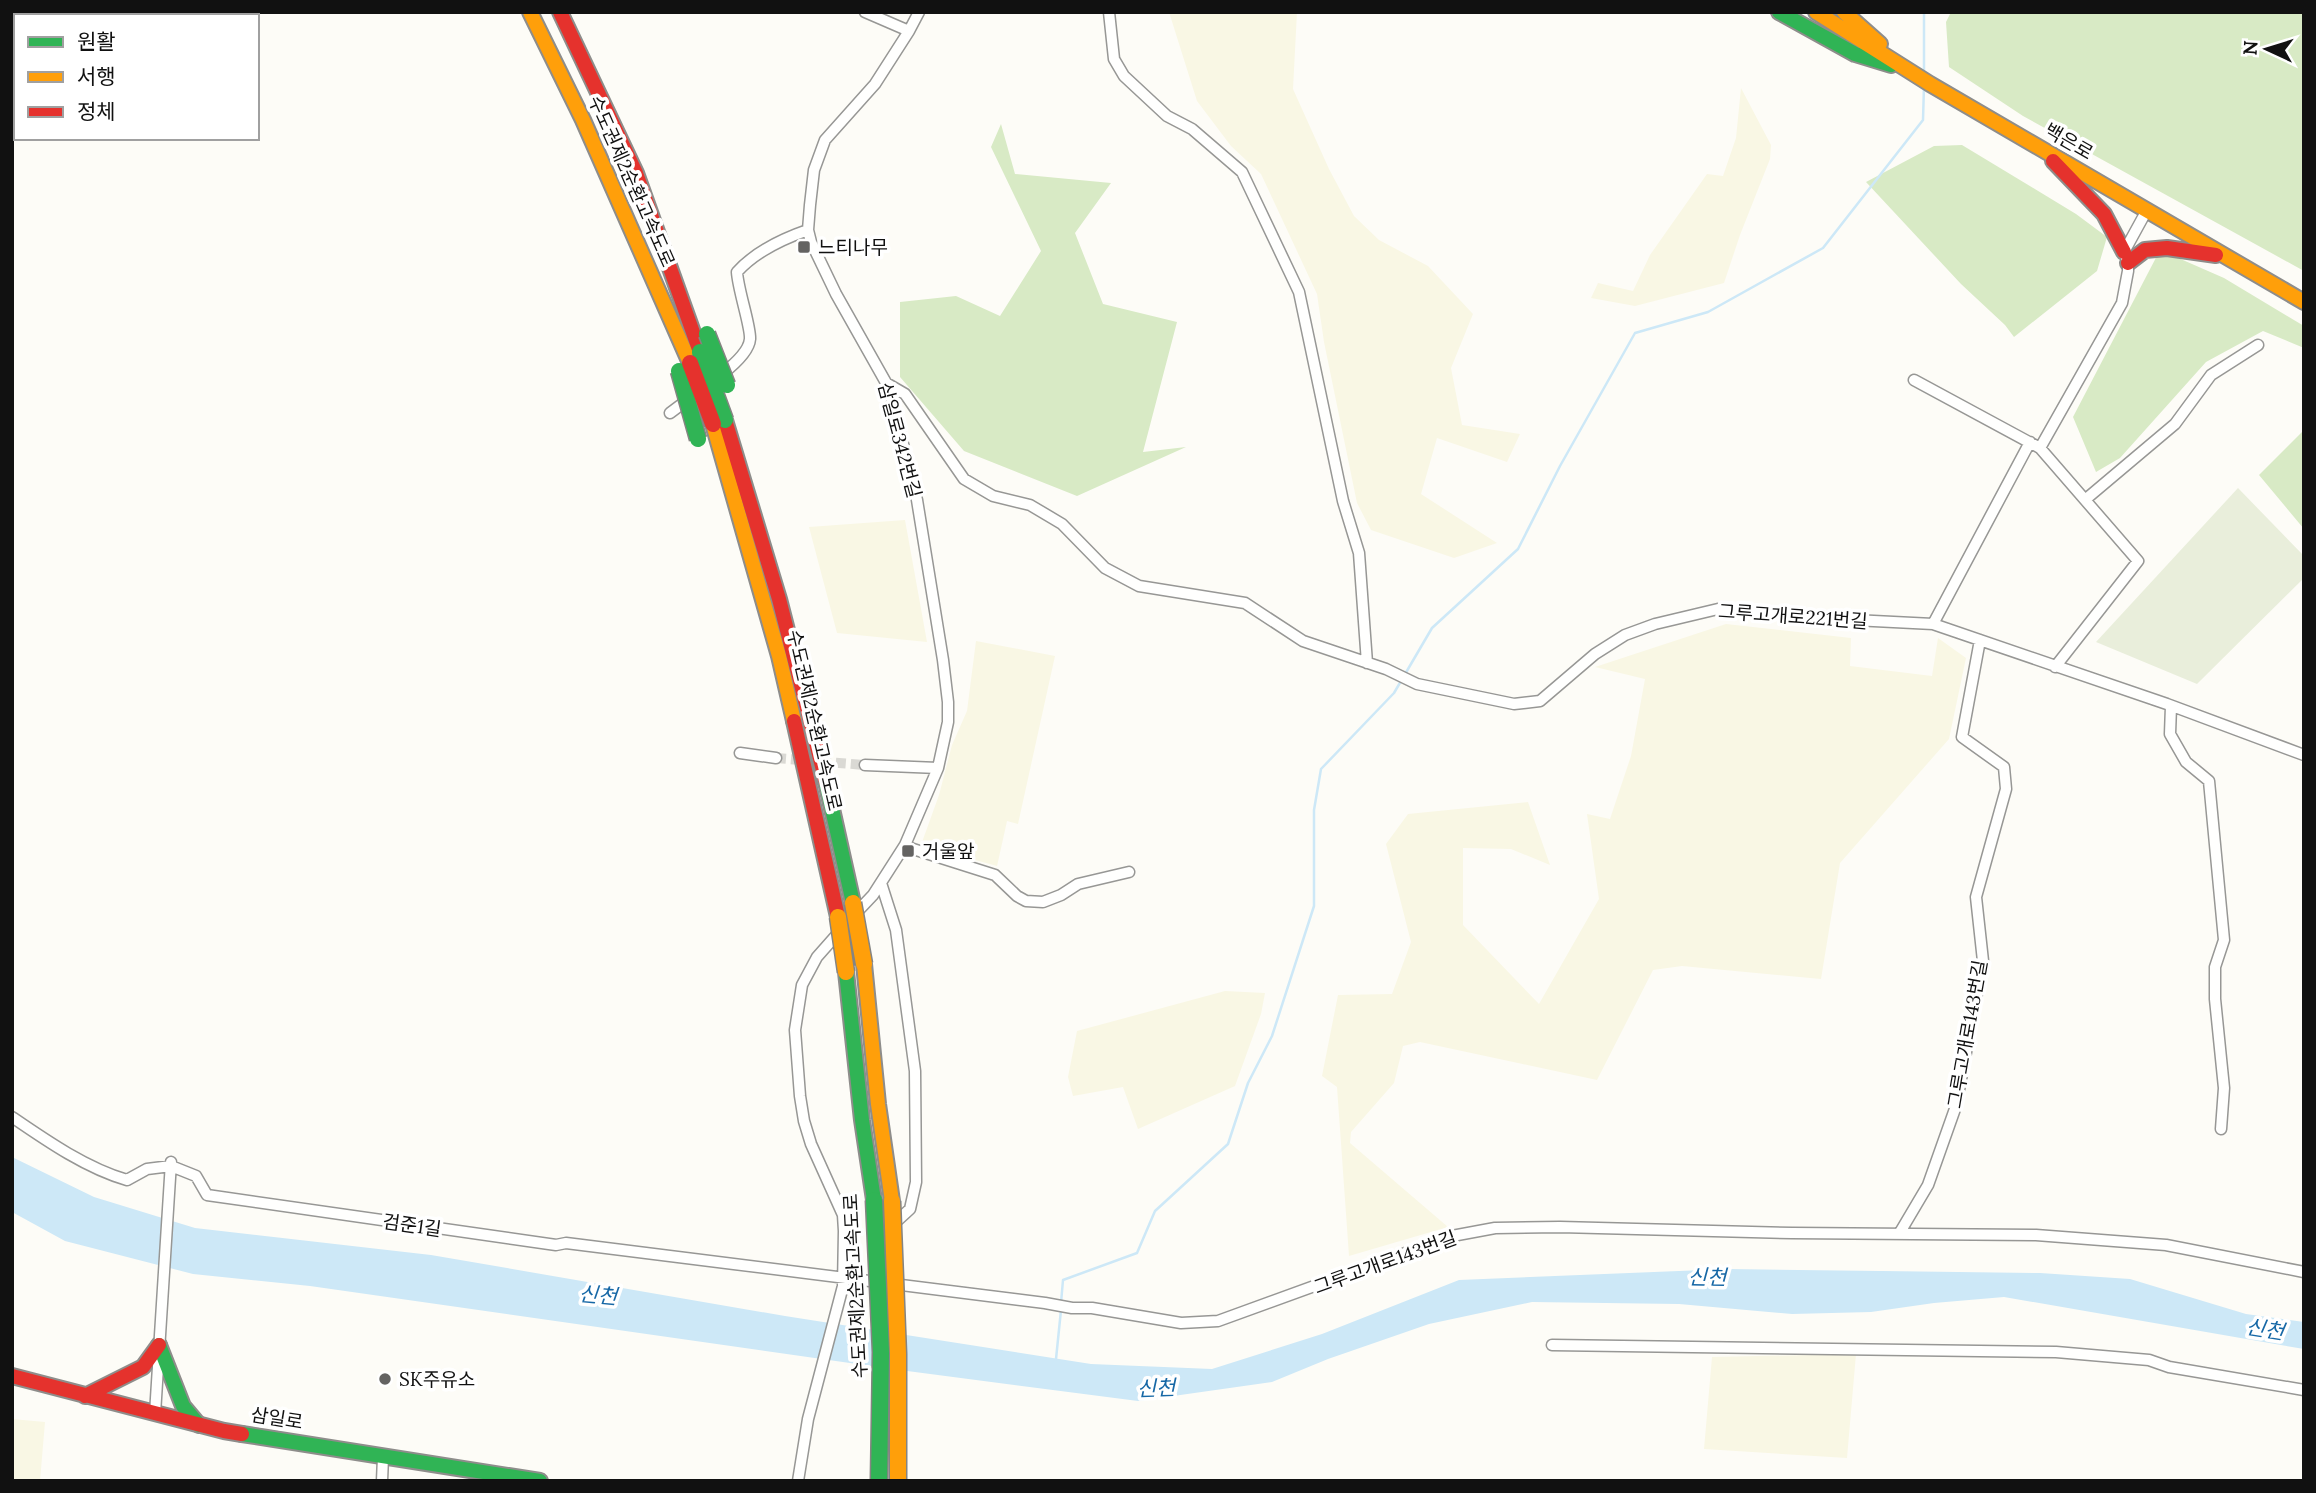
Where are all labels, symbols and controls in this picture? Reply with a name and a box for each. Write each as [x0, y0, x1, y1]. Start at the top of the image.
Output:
legend [14, 14, 259, 140]
north arrow [2232, 14, 2302, 84]
text: 원활 [77, 28, 116, 55]
text: N [2238, 39, 2263, 56]
text: 서행 [77, 63, 116, 90]
street label: 수도권제2순환고속도로 [583, 92, 681, 270]
text: 정체 [77, 98, 116, 125]
street label: 백은로 [2040, 117, 2098, 165]
place label: 느티나무 [818, 235, 888, 259]
marker: 느티나무 [796, 239, 812, 255]
street label: 삼일로342번길 [873, 380, 927, 500]
street label: 그루고개로221번길 [1718, 599, 1868, 633]
street label: 수도권제2순환고속도로 [782, 627, 848, 813]
place label: 거울앞 [922, 839, 975, 863]
marker: 거울앞 [900, 843, 916, 859]
street label: 그루고개로143번길 [1942, 958, 1992, 1110]
street label: 수도권제2순환고속도로 [838, 1193, 872, 1379]
street label: 검준1길 [381, 1209, 443, 1241]
street label: 그루고개로143번길 [1310, 1225, 1460, 1299]
water label: 신천 [1687, 1263, 1729, 1291]
water label: 신천 [578, 1280, 621, 1310]
water label: 신천 [2244, 1313, 2289, 1346]
place label: SK주유소 [399, 1367, 475, 1391]
marker: SK주유소 [377, 1371, 393, 1387]
water label: 신천 [1136, 1374, 1178, 1402]
street label: 삼일로 [249, 1402, 305, 1434]

